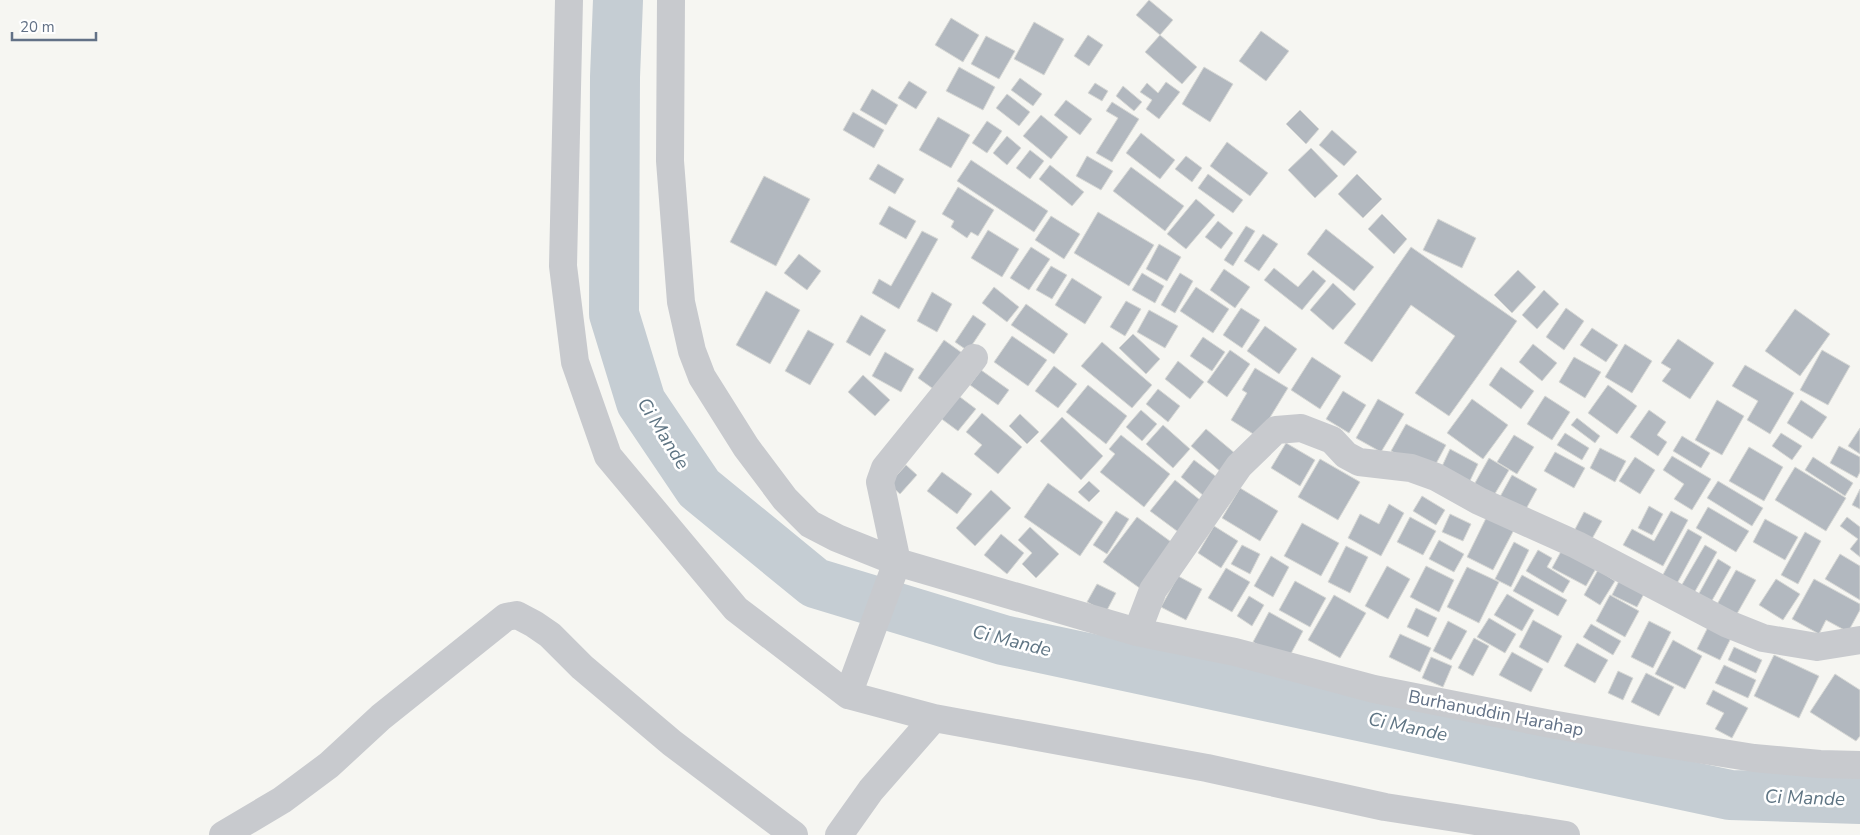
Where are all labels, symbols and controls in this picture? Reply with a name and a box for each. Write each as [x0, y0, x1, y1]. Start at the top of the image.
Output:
scale bar [12, 10, 96, 42]
text: 20 m [20, 17, 55, 37]
water label: Ci Mande [631, 393, 695, 474]
water label: Ci Mande [970, 619, 1054, 663]
street label: Burhanuddin Harahap [1406, 684, 1586, 742]
water label: Ci Mande [1366, 706, 1450, 748]
water label: Ci Mande [1764, 784, 1846, 812]

